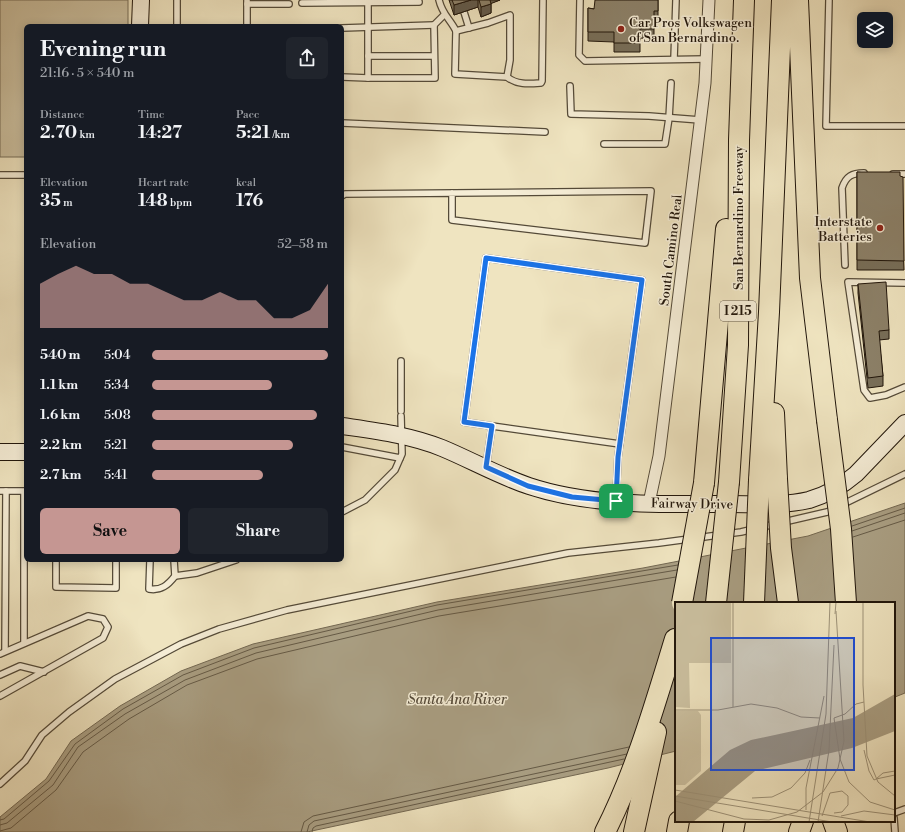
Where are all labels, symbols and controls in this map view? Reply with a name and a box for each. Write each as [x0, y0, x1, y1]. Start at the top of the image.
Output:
map controls [857, 12, 893, 48]
button: layers [857, 12, 893, 48]
place label: Car Pros Volkswagen of San Bernardino. [629, 15, 752, 46]
marker: Car Pros Volkswagen of San Bernardino. [616, 24, 626, 34]
text: Evening run [40, 36, 166, 63]
button: share [286, 37, 328, 79]
text: 21:16 · 5 × 540 m [40, 65, 135, 81]
text: Distance [40, 108, 84, 122]
text: Time [138, 108, 165, 122]
text: Pace [236, 108, 260, 122]
text: 2.70 [40, 122, 77, 144]
text: 14:27 [138, 122, 182, 144]
text: 5:21 [236, 122, 270, 144]
text: km [77, 128, 95, 142]
text: /km [270, 128, 290, 142]
street label: San Bernardino Freeway [731, 145, 747, 290]
text: Elevation [40, 176, 88, 190]
text: Heart rate [138, 176, 189, 190]
text: kcal [236, 176, 256, 190]
text: 35 [40, 190, 61, 212]
text: 148 [138, 190, 168, 212]
text: 176 [236, 190, 263, 212]
street label: South Camino Real [656, 193, 686, 307]
text: m [61, 196, 73, 210]
text: bpm [168, 196, 192, 210]
place label: Interstate Batteries [814, 214, 872, 245]
marker: Interstate Batteries [875, 223, 885, 233]
text: Elevation [40, 236, 96, 252]
text: 52–58 m [277, 236, 328, 252]
road number: I 215 [720, 301, 756, 321]
text: 540 m [40, 347, 80, 363]
text: 5:04 [104, 347, 130, 363]
text: 1.1 km [40, 377, 78, 393]
text: 5:34 [104, 377, 129, 393]
text: 1.6 km [40, 407, 80, 423]
text: 5:08 [104, 407, 131, 423]
text: 2.2 km [40, 437, 82, 453]
text: 5:21 [104, 437, 127, 453]
text: 2.7 km [40, 467, 81, 483]
text: 5:41 [104, 467, 127, 483]
pin [599, 484, 633, 518]
icon: arrive [605, 490, 627, 512]
street label: Fairway Drive [651, 495, 734, 513]
button: Save [40, 508, 180, 554]
button: Share [188, 508, 328, 554]
inset map [675, 602, 895, 822]
water label: Santa Ana River [407, 691, 508, 709]

